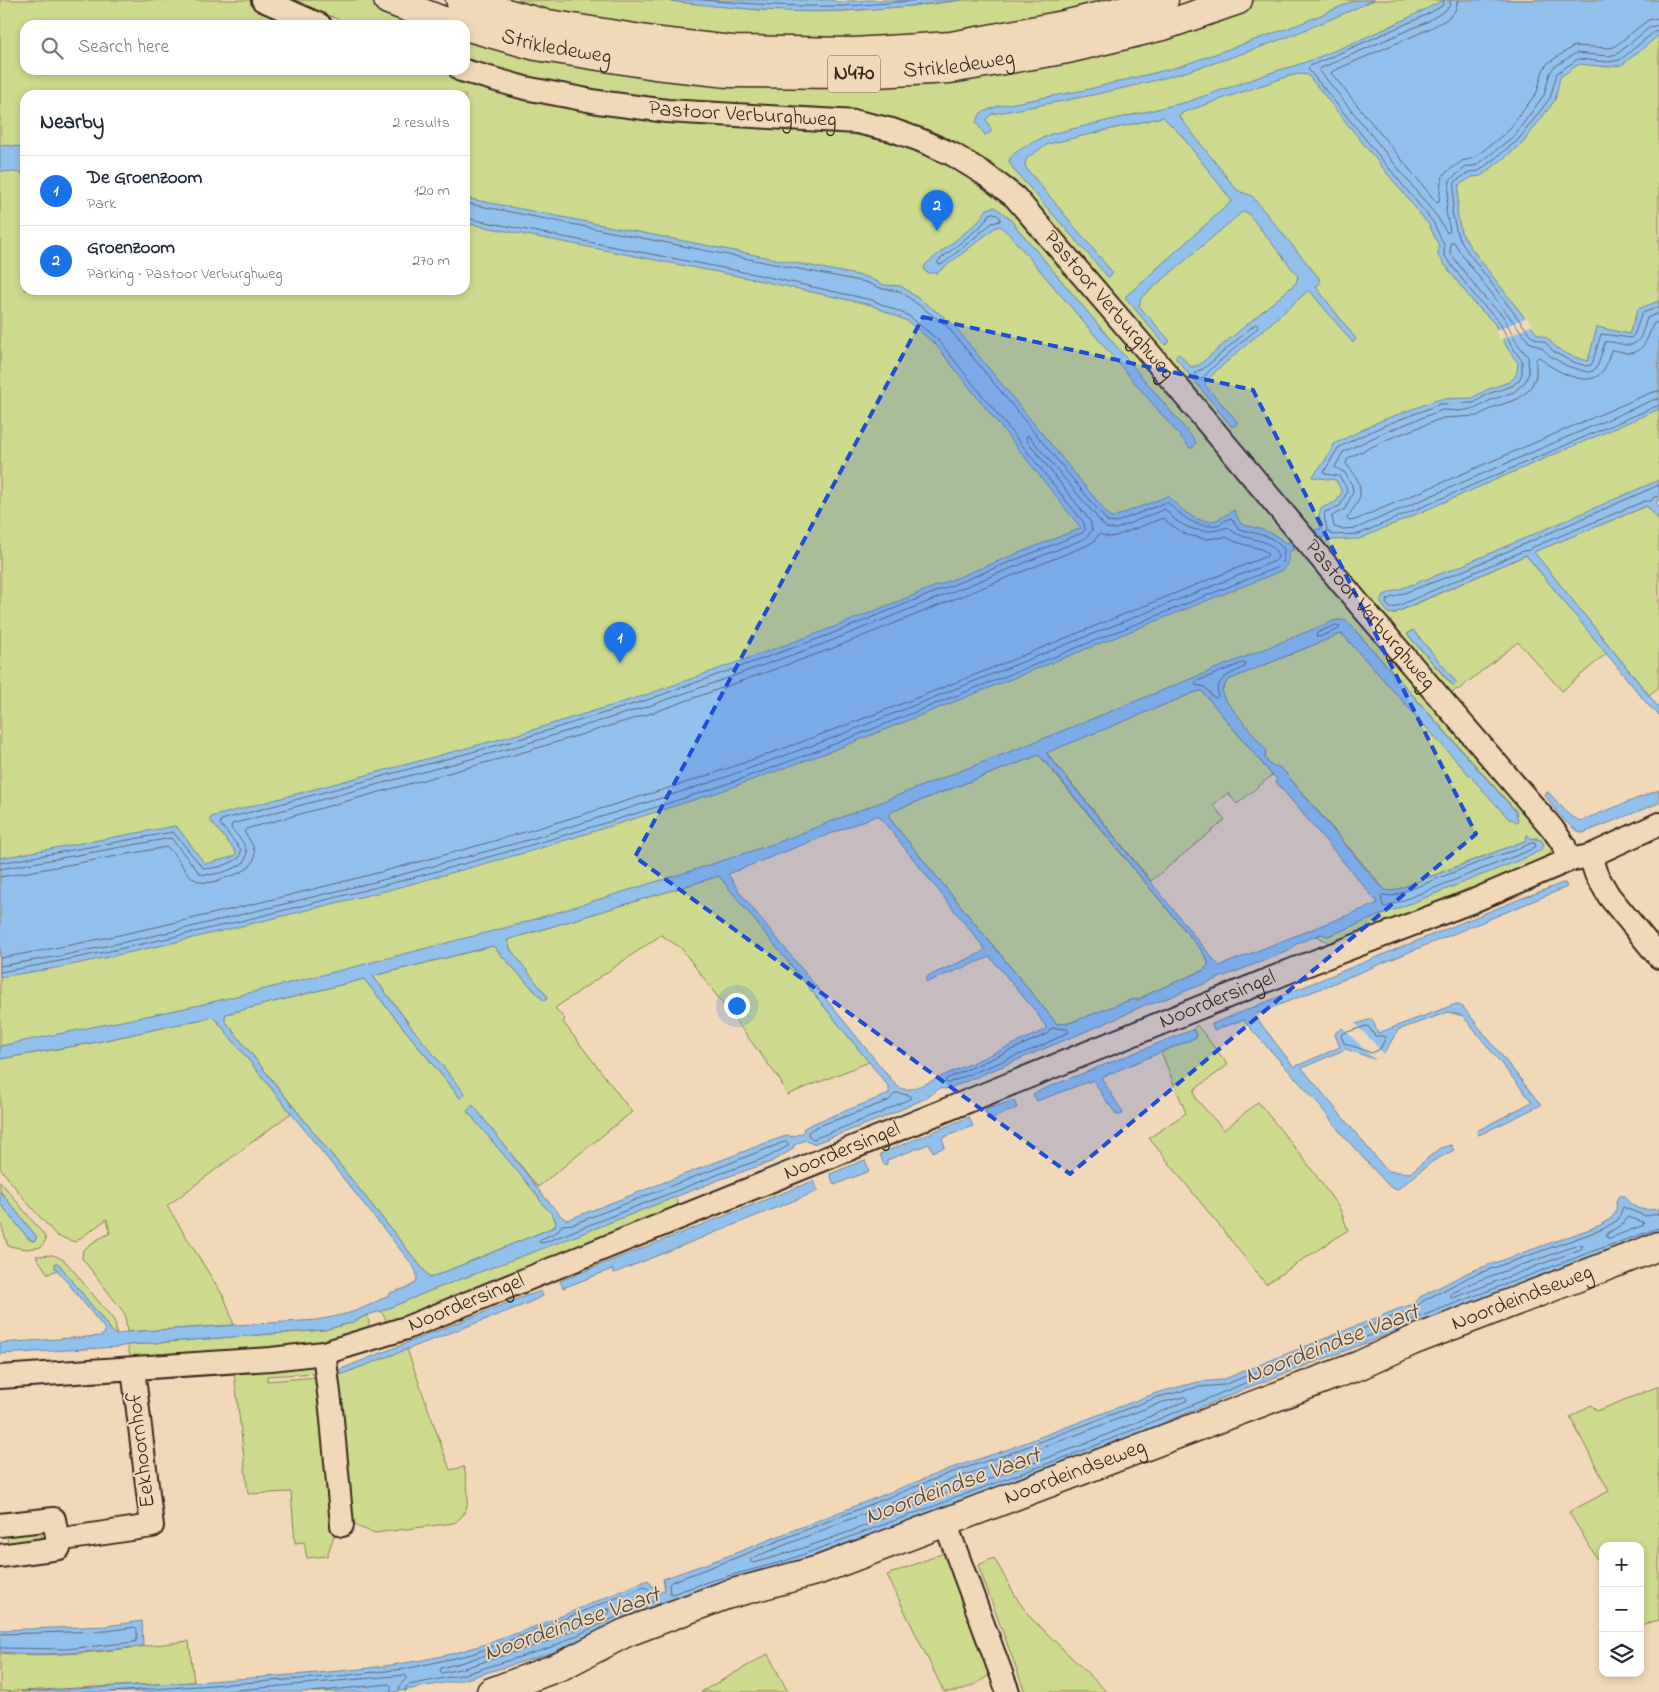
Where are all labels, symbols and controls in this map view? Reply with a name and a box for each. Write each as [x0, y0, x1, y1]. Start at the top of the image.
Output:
search box [20, 20, 470, 75]
street label: Strikledeweg [497, 21, 614, 75]
icon: search [38, 34, 66, 62]
text: Search here [78, 34, 169, 61]
street label: Strikledeweg [902, 42, 1017, 87]
road number: N470 [828, 56, 880, 92]
street label: Pastoor Verburghweg [646, 93, 838, 138]
text: Nearby [40, 108, 104, 138]
text: 2 results [392, 111, 450, 135]
text: De Groenzoom [87, 165, 202, 192]
text: 1 [53, 179, 59, 203]
text: 120 m [414, 179, 450, 203]
pin: 2 [921, 190, 953, 231]
text: Park [87, 192, 116, 216]
street label: Pastoor Verburghweg [1035, 224, 1182, 389]
text: Groenzoom [87, 235, 175, 262]
text: 2 [52, 249, 60, 273]
text: 270 m [412, 249, 450, 273]
text: Parking · Pastoor Verburghweg [87, 262, 283, 286]
street label: Pastoor Verburghweg [1296, 533, 1443, 698]
pin: 1 [604, 622, 636, 663]
street label: Noordersingel [1155, 962, 1281, 1038]
your location [724, 993, 750, 1019]
street label: Noordersingel [779, 1114, 905, 1190]
street label: Noordeindseweg [1447, 1257, 1598, 1340]
street label: Noordersingel [403, 1266, 530, 1341]
water label: Noordeindse Vaart [1240, 1295, 1426, 1394]
street label: Eekhoornhof [119, 1390, 165, 1509]
street label: Noordeindseweg [1000, 1431, 1151, 1514]
water label: Noordeindse Vaart [860, 1438, 1047, 1535]
map controls [1599, 1542, 1644, 1677]
button: + [1599, 1542, 1644, 1587]
water label: Noordeindse Vaart [479, 1578, 667, 1672]
button: − [1599, 1587, 1644, 1632]
button: layers [1599, 1632, 1644, 1677]

